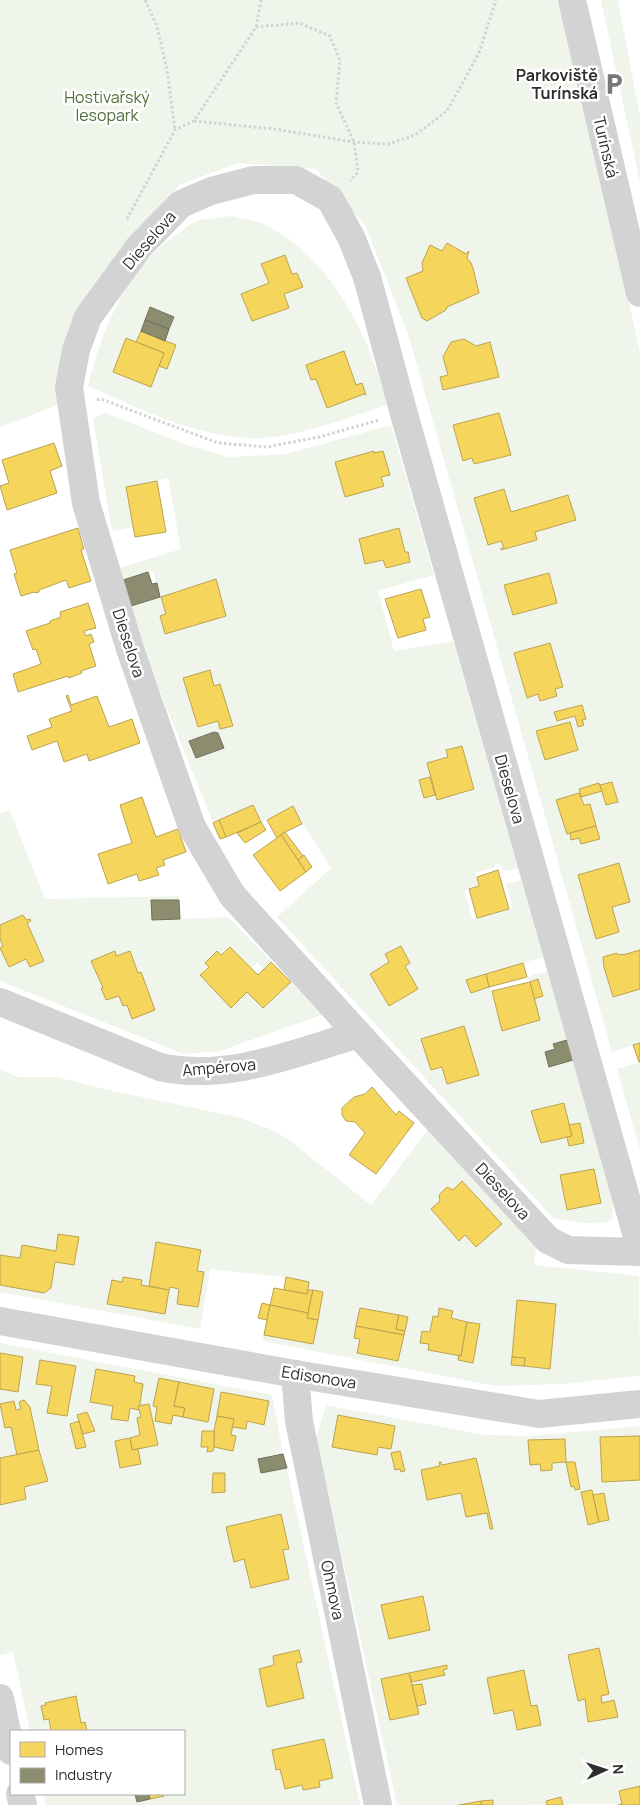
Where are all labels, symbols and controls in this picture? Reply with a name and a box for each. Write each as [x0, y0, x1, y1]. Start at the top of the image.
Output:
place label: Parkoviště Turínská [516, 64, 598, 104]
parking icon: Parkoviště Turínská [601, 71, 627, 97]
park label: Hostivařský lesopark [64, 86, 150, 126]
street label: Turínská [588, 114, 624, 180]
street label: Dieselova [117, 206, 181, 274]
street label: Dieselova [108, 606, 150, 680]
street label: Dieselova [490, 752, 530, 826]
street label: Ampérova [181, 1053, 257, 1081]
street label: Dieselova [471, 1158, 535, 1224]
street label: Edisonova [280, 1360, 358, 1394]
street label: Ohmova [316, 1558, 350, 1622]
legend [10, 1730, 185, 1795]
text: Homes [55, 1739, 104, 1760]
north arrow [580, 1745, 630, 1795]
text: Industry [55, 1764, 112, 1785]
text: N [609, 1764, 628, 1775]

